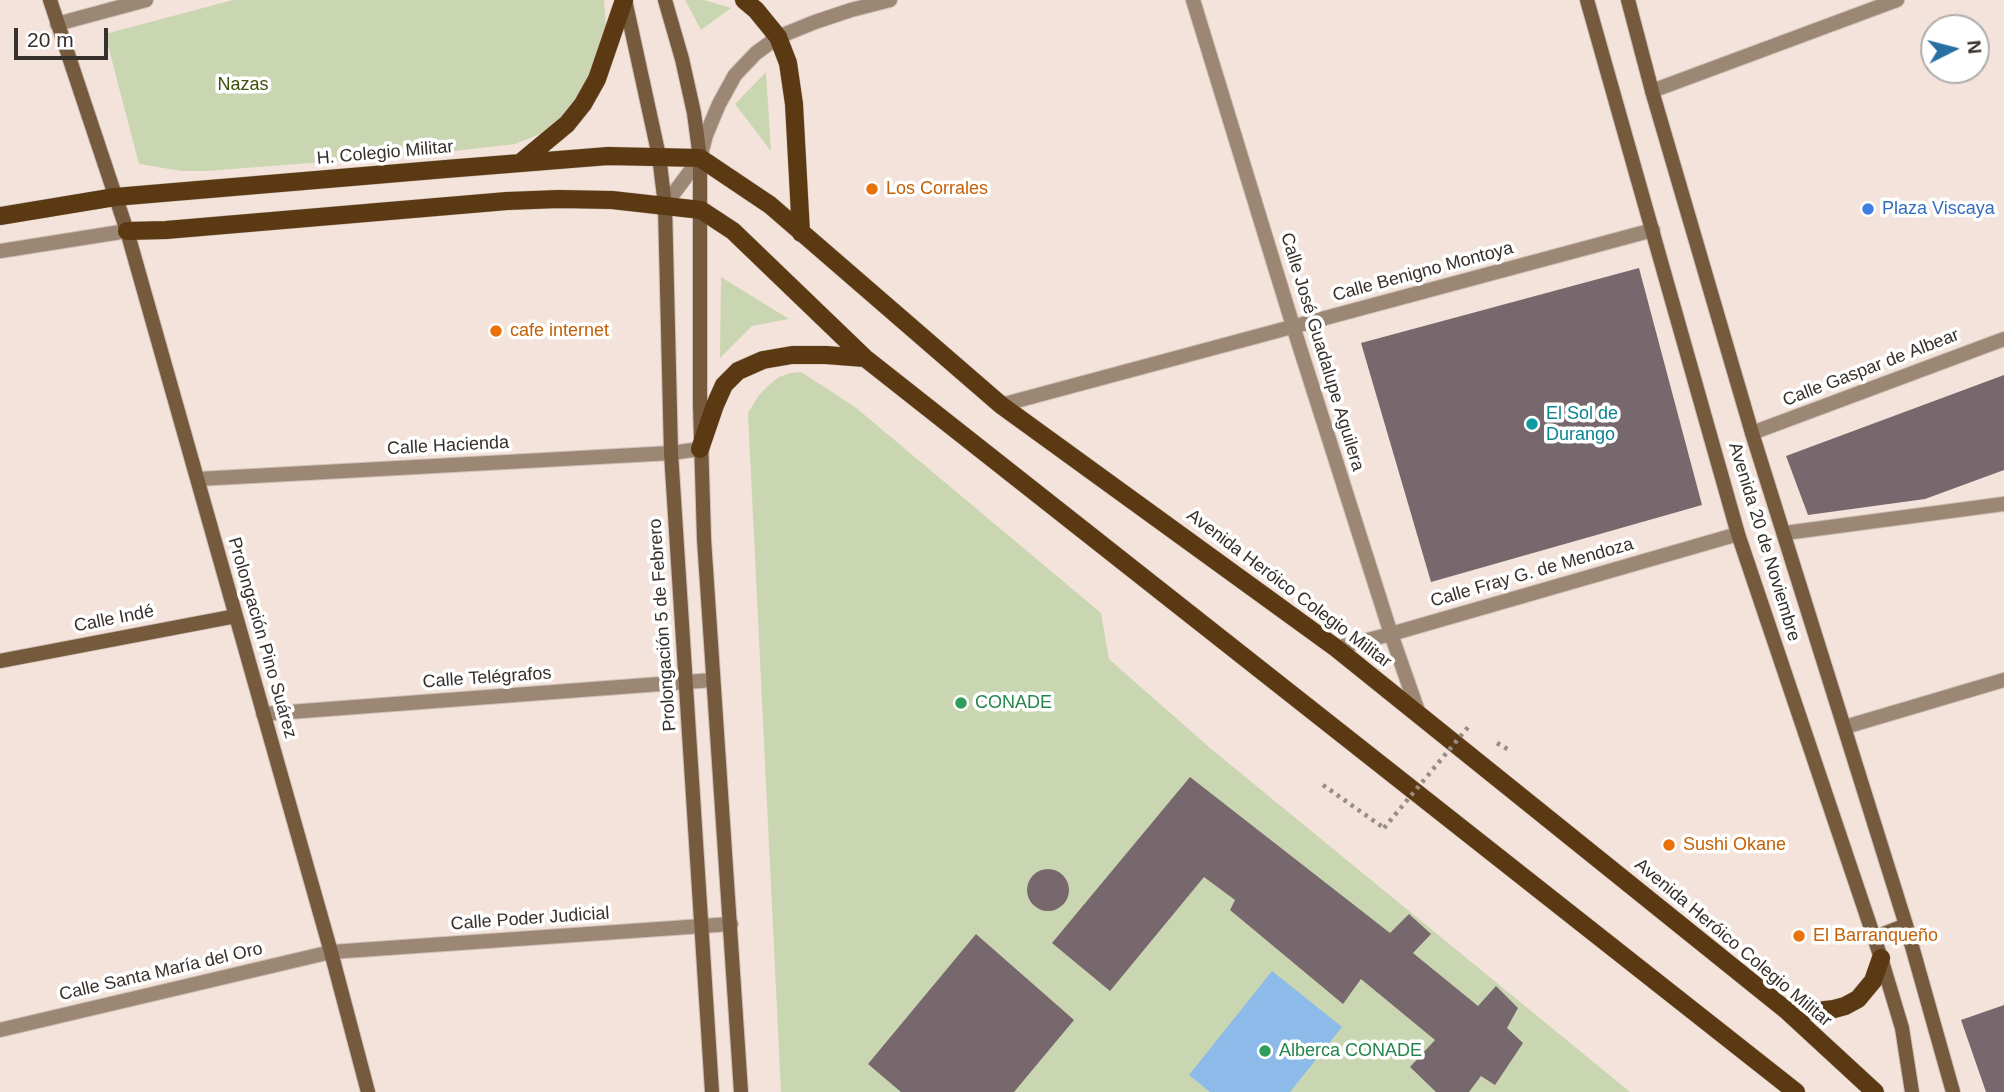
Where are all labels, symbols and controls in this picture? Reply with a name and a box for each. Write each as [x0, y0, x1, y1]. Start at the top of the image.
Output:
scale bar [18, 14, 112, 58]
north arrow [1920, 14, 1990, 84]
text: 20 m [27, 28, 74, 51]
text: N [1963, 39, 1986, 55]
park label: Nazas [217, 74, 269, 96]
street label: H. Colegio Militar [316, 136, 454, 170]
place label: Los Corrales [886, 178, 988, 200]
marker: Los Corrales [864, 181, 880, 197]
place label: Plaza Viscaya [1882, 198, 1995, 220]
marker: Plaza Viscaya [1860, 201, 1876, 217]
street label: Calle José Guadalupe Aguilera [1275, 230, 1369, 474]
street label: Calle Benigno Montoya [1330, 237, 1516, 307]
place label: cafe internet [510, 320, 609, 342]
marker: cafe internet [488, 323, 504, 339]
street label: Calle Gaspar de Albear [1780, 324, 1962, 412]
place label: El Sol de Durango [1546, 403, 1618, 446]
marker: El Sol de Durango [1524, 416, 1540, 432]
street label: Calle Hacienda [386, 432, 510, 460]
street label: Avenida 20 de Noviembre [1723, 440, 1805, 644]
street label: Avenida Heróico Colegio Militar [1182, 505, 1396, 673]
street label: Prolongación 5 de Febrero [645, 518, 681, 732]
street label: Calle Fray G. de Mendoza [1428, 534, 1636, 612]
street label: Prolongación Pino Suárez [223, 535, 301, 741]
street label: Calle Indé [72, 601, 156, 637]
street label: Calle Telégrafos [422, 663, 552, 693]
place label: CONADE [975, 692, 1052, 714]
marker: CONADE [953, 695, 969, 711]
place label: Sushi Okane [1683, 834, 1786, 856]
marker: Sushi Okane [1661, 837, 1677, 853]
street label: Avenida Heróico Colegio Militar [1630, 854, 1836, 1032]
street label: Calle Poder Judicial [450, 903, 610, 935]
place label: El Barranqueño [1813, 925, 1938, 947]
marker: El Barranqueño [1791, 928, 1807, 944]
street label: Calle Santa María del Oro [57, 938, 265, 1006]
place label: Alberca CONADE [1279, 1040, 1422, 1062]
marker: Alberca CONADE [1257, 1043, 1273, 1059]

